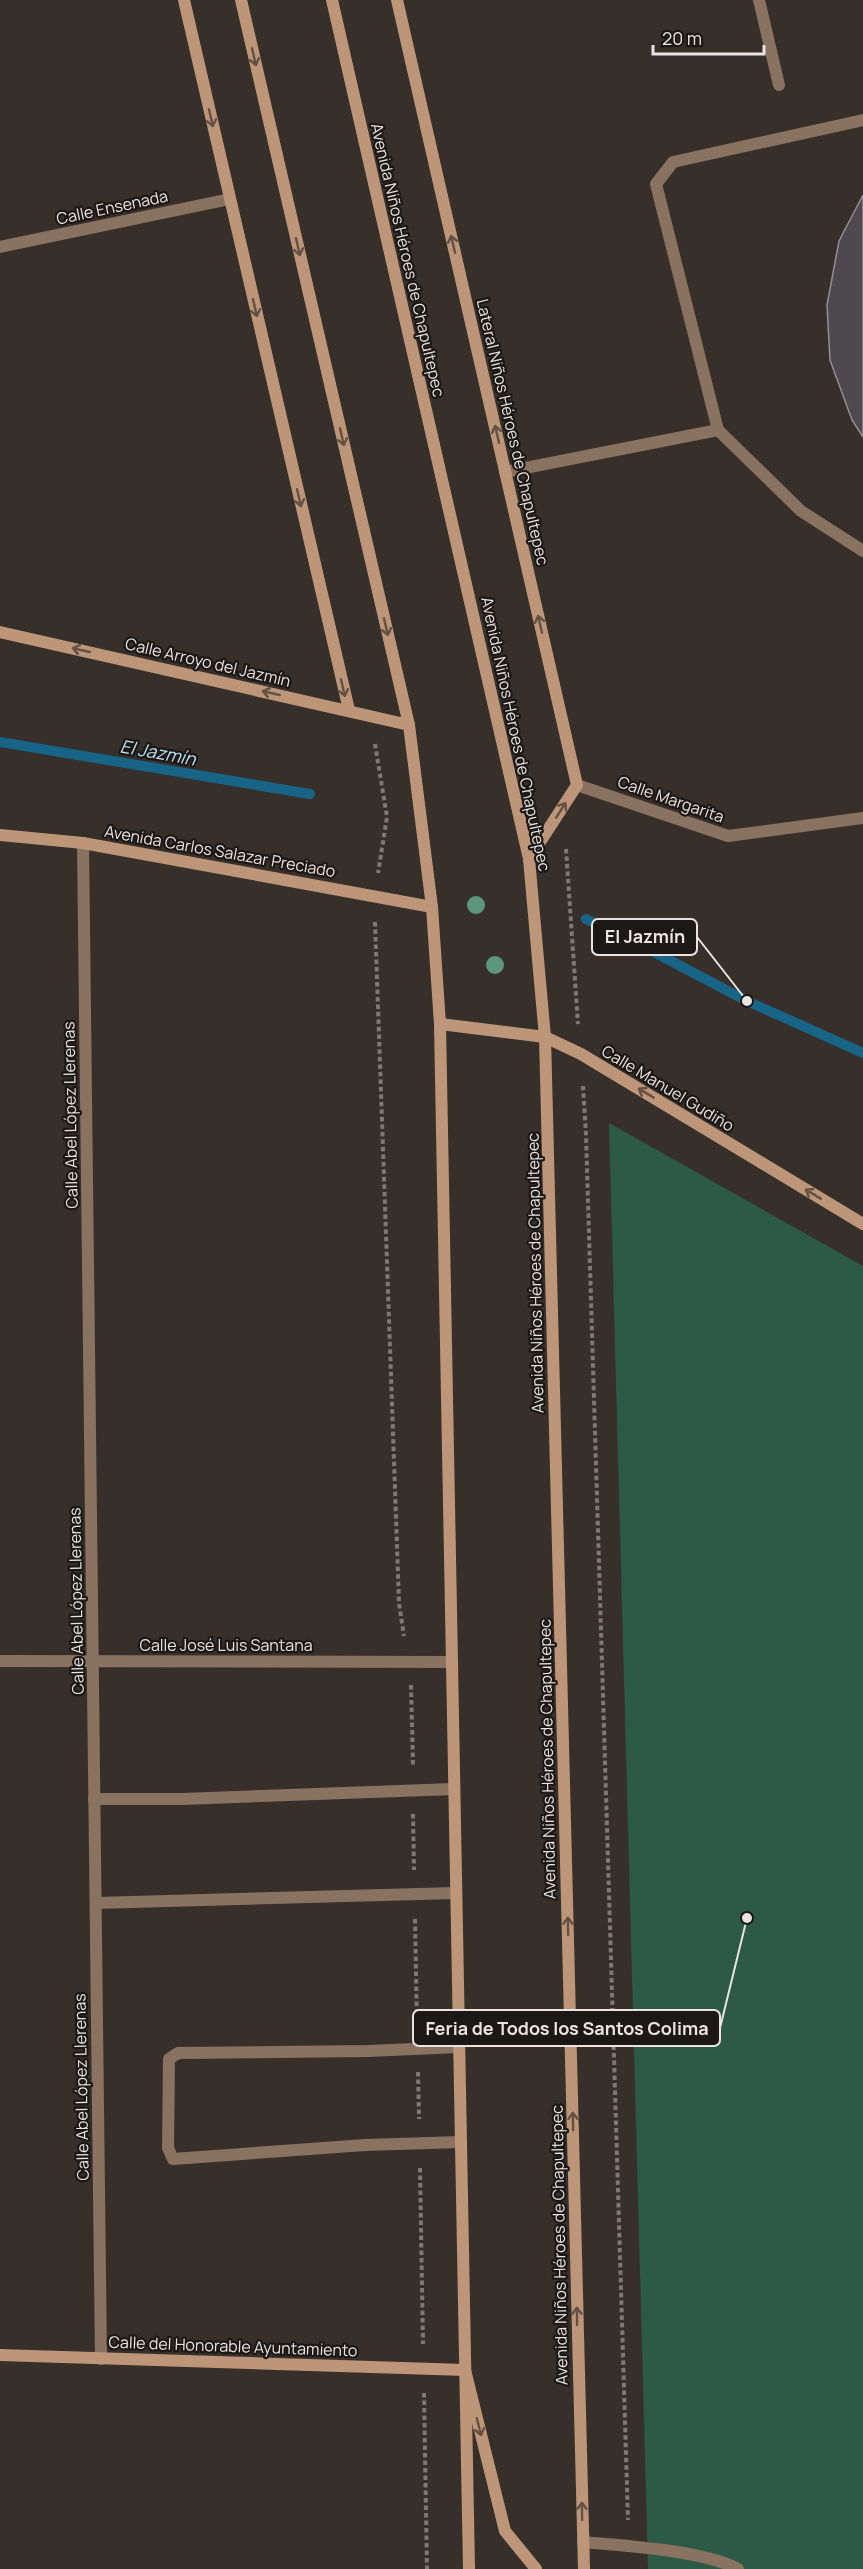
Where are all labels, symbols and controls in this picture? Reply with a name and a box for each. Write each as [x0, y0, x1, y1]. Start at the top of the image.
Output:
scale bar [653, 18, 764, 56]
text: 20 m [662, 26, 702, 50]
one-way arrow [249, 47, 261, 66]
one-way arrow [206, 109, 218, 128]
street label: Avenida Niños Héroes de Chapultepec [366, 121, 450, 399]
street label: Calle Ensenada [54, 184, 170, 230]
one-way arrow [446, 234, 458, 253]
one-way arrow [293, 237, 305, 256]
street label: Lateral Niños Héroes de Chapultepec [472, 297, 554, 567]
one-way arrow [250, 299, 262, 318]
one-way arrow [490, 424, 502, 443]
one-way arrow [337, 427, 349, 446]
one-way arrow [294, 488, 306, 507]
street label: Avenida Niños Héroes de Chapultepec [476, 595, 556, 873]
one-way arrow [534, 614, 546, 633]
one-way arrow [381, 617, 392, 636]
street label: Calle Arroyo del Jazmín [123, 632, 293, 692]
one-way arrow [72, 644, 91, 655]
one-way arrow [338, 678, 350, 697]
one-way arrow [262, 687, 281, 698]
water label: El Jazmín [118, 734, 199, 771]
street label: Calle Margarita [615, 770, 727, 828]
one-way arrow [556, 802, 568, 819]
street label: Avenida Carlos Salazar Preciado [103, 820, 337, 882]
callout: El Jazmín [592, 919, 697, 955]
text: El Jazmín [605, 924, 685, 948]
street label: Calle Abel López Llerenas [57, 1021, 83, 1209]
street label: Calle Manuel Gudiño [598, 1040, 738, 1136]
one-way arrow [638, 1087, 655, 1099]
street label: Avenida Niños Héroes de Chapultepec [522, 1133, 548, 1413]
one-way arrow [805, 1187, 822, 1199]
street label: Calle Abel López Llerenas [63, 1507, 89, 1695]
street label: Avenida Niños Héroes de Chapultepec [534, 1619, 560, 1899]
street label: Calle José Luis Santana [139, 1634, 313, 1656]
one-way arrow [562, 1916, 573, 1936]
street label: Calle Abel López Llerenas [68, 1993, 94, 2181]
callout: Feria de Todos los Santos Colima [413, 2010, 720, 2046]
text: Feria de Todos los Santos Colima [425, 2016, 709, 2040]
street label: Avenida Niños Héroes de Chapultepec [546, 2105, 572, 2385]
one-way arrow [567, 2111, 578, 2131]
one-way arrow [572, 2306, 583, 2326]
street label: Calle del Honorable Ayuntamiento [108, 2331, 358, 2361]
one-way arrow [474, 2417, 486, 2436]
one-way arrow [577, 2501, 588, 2521]

